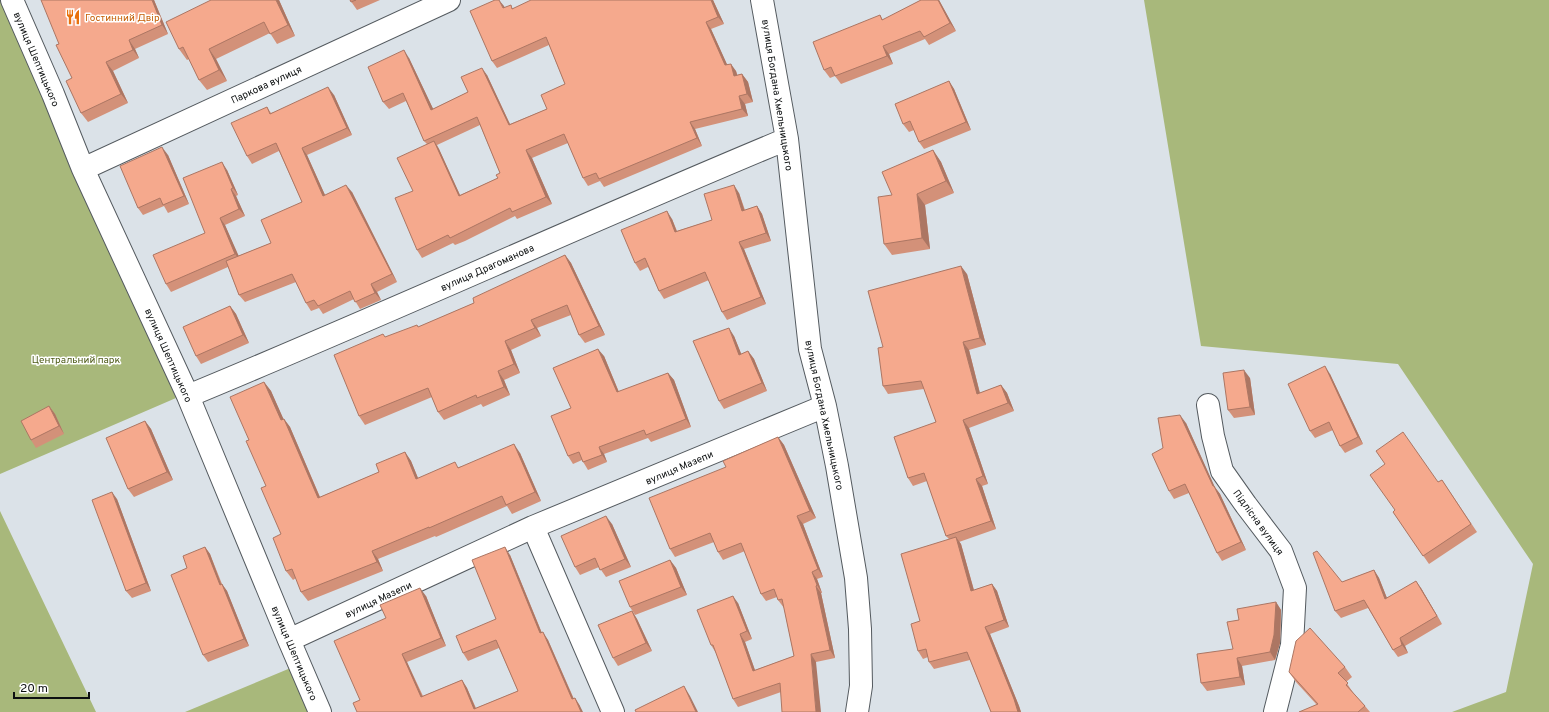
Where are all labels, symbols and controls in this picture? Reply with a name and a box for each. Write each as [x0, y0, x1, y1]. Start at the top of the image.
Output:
restaurant icon: Гостинний Двір [64, 8, 82, 26]
street label: вулиця Шептицького [10, 10, 62, 109]
place label: Гостинний Двір [85, 12, 160, 25]
street label: вулиця Богдана Хмельницького [758, 19, 795, 172]
street label: Паркова вулиця [229, 63, 304, 107]
street label: вулиця Драгоманова [439, 242, 536, 295]
street label: вулиця Шептицького [141, 306, 194, 405]
street label: вулиця Богдана Хмельницького [801, 339, 846, 492]
park label: Центральний парк [32, 354, 121, 367]
street label: вулиця Мазепи [644, 448, 716, 489]
street label: Підлісна вулиця [1230, 488, 1286, 558]
street label: вулиця Мазепи [343, 579, 414, 622]
street label: вулиця Шептицького [268, 604, 320, 703]
scale bar [14, 674, 89, 700]
text: 20 m [20, 681, 48, 697]

